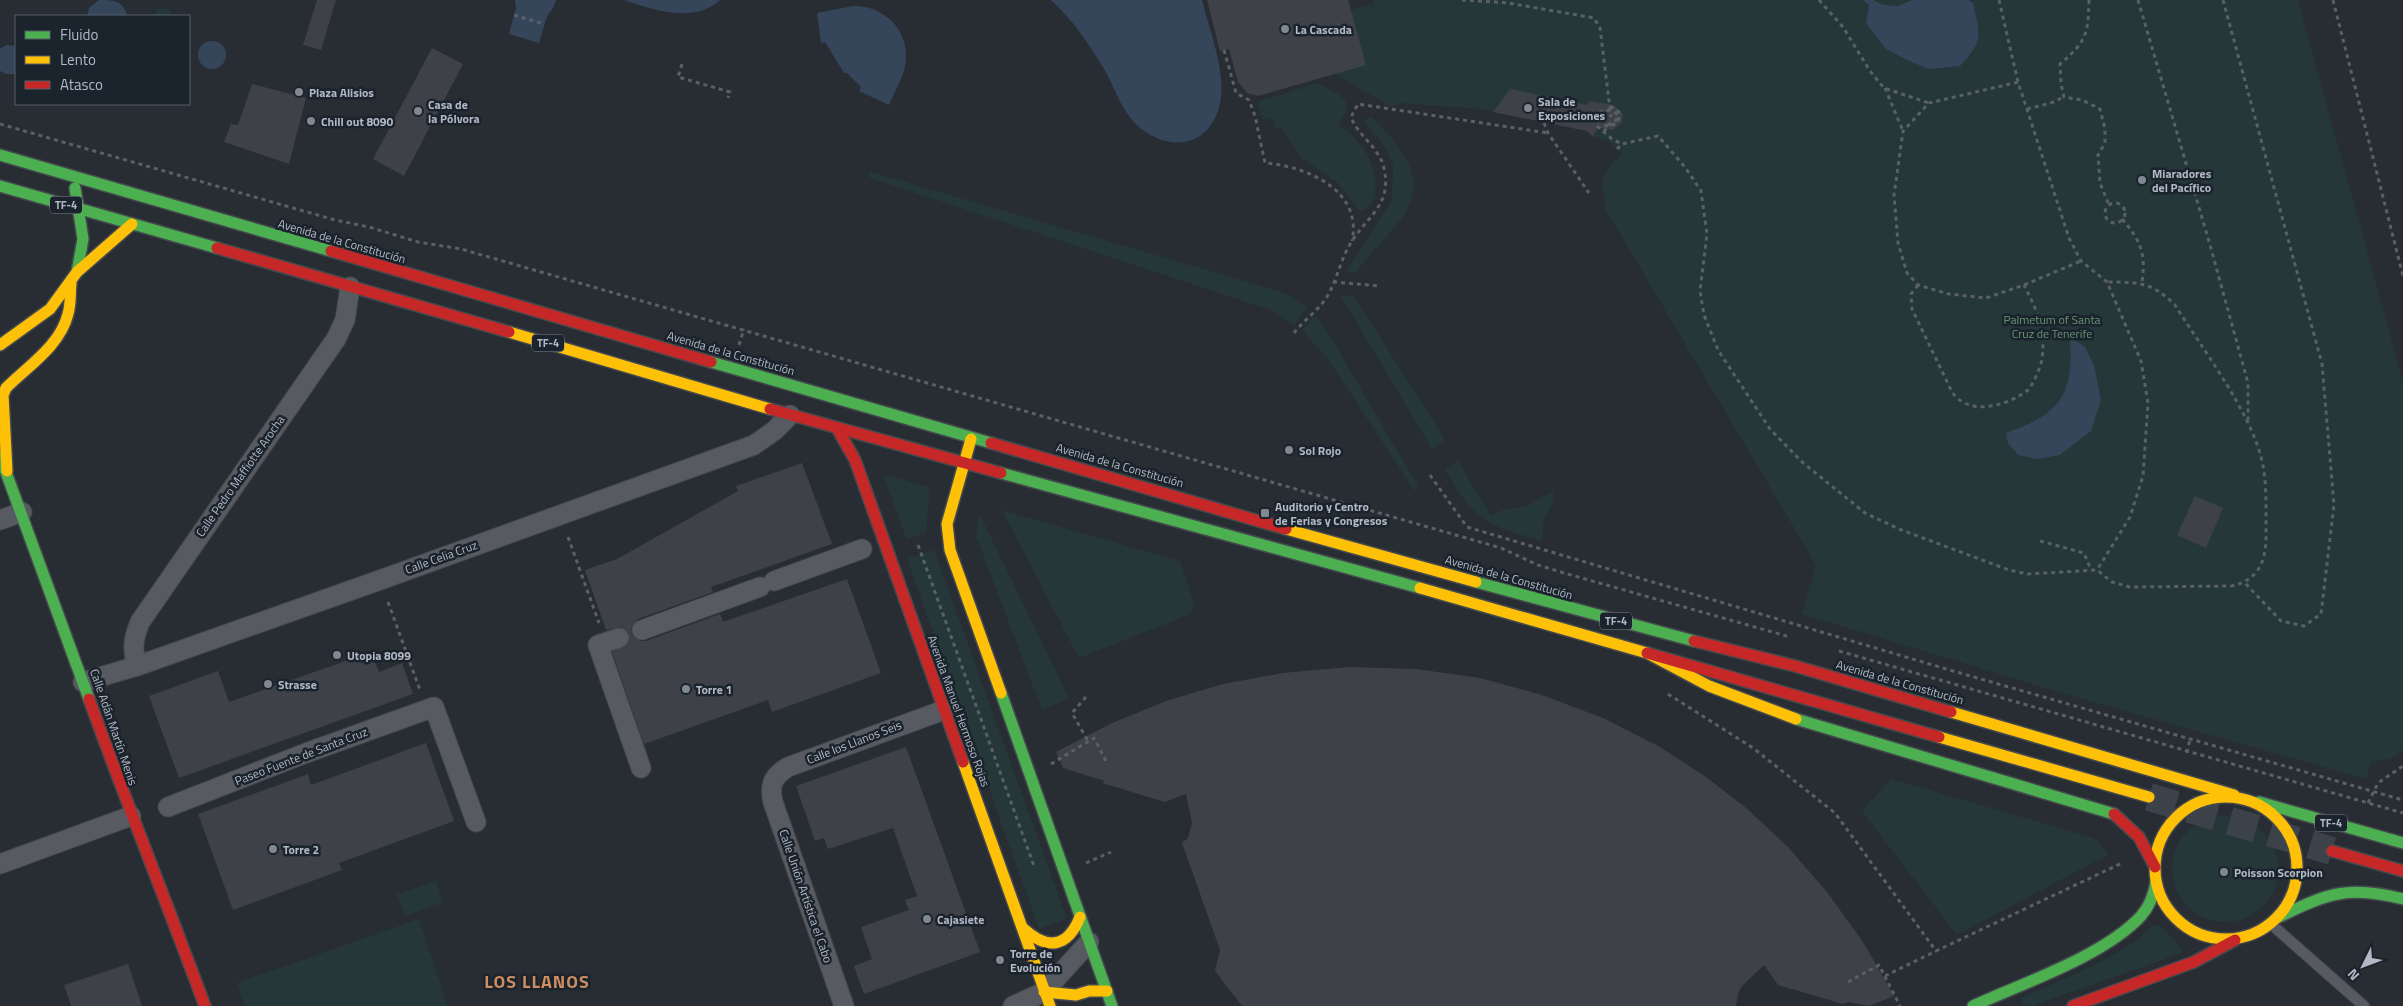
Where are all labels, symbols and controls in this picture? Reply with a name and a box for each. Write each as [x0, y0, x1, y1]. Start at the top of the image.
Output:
legend [15, 15, 190, 105]
place label: La Cascada [1295, 20, 1352, 39]
text: Fluido [60, 23, 99, 46]
marker: La Cascada [1279, 23, 1291, 35]
text: Lento [60, 48, 96, 71]
text: Atasco [60, 73, 103, 96]
place label: Plaza Alisios [309, 83, 374, 102]
marker: Plaza Alisios [293, 86, 305, 98]
place label: Sala de Exposiciones [1538, 92, 1606, 125]
place label: Casa de la Pólvora [428, 95, 480, 128]
marker: Sala de Exposiciones [1522, 102, 1534, 114]
marker: Casa de la Pólvora [412, 105, 424, 117]
place label: Chill out 8090 [321, 112, 394, 131]
marker: Chill out 8090 [305, 115, 317, 127]
place label: Miaradores del Pacífico [2152, 164, 2212, 197]
marker: Miaradores del Pacífico [2136, 174, 2148, 186]
road number: TF-4 [50, 196, 82, 214]
street label: Avenida de la Constitución [276, 214, 408, 268]
park label: Palmetum of Santa Cruz de Tenerife [2003, 310, 2101, 343]
street label: Avenida de la Constitución [665, 326, 797, 380]
road number: TF-4 [532, 334, 564, 352]
street label: Calle Pedro Maffiotte Arocha [191, 411, 289, 541]
street label: Avenida de la Constitución [1054, 438, 1186, 492]
place label: Sol Rojo [1299, 441, 1341, 460]
marker: Sol Rojo [1283, 444, 1295, 456]
place label: Auditorio y Centro de Ferias y Congresos [1275, 497, 1388, 530]
marker: Auditorio y Centro de Ferias y Congresos [1259, 507, 1271, 519]
street label: Calle Celia Cruz [402, 535, 480, 579]
street label: Avenida de la Constitución [1443, 550, 1575, 604]
road number: TF-4 [1600, 612, 1632, 630]
street label: Avenida Manuel Hermoso Rojas [923, 633, 995, 790]
place label: Utopia 8099 [347, 646, 411, 665]
marker: Utopia 8099 [331, 649, 343, 661]
street label: Avenida de la Constitución [1834, 655, 1966, 709]
street label: Calle Adán Martín Menis [85, 666, 143, 788]
place label: Strasse [278, 675, 317, 694]
marker: Strasse [262, 678, 274, 690]
place label: Torre 1 [696, 680, 732, 699]
marker: Torre 1 [680, 683, 692, 695]
street label: Calle los Llanos Seis [804, 715, 905, 769]
street label: Paseo Fuente de Santa Cruz [232, 722, 370, 790]
road number: TF-4 [2315, 814, 2347, 831]
street label: Calle Unión Artística el Cabo [774, 827, 838, 965]
place label: Torre 2 [283, 840, 319, 859]
marker: Torre 2 [267, 843, 279, 855]
place label: Poisson Scorpion [2234, 863, 2323, 882]
marker: Poisson Scorpion [2218, 866, 2230, 878]
place label: Cajasiete [937, 910, 984, 929]
marker: Cajasiete [921, 913, 933, 925]
north arrow [2338, 941, 2388, 991]
place label: Torre de Evolución [1010, 944, 1060, 977]
marker: Torre de Evolución [994, 954, 1006, 966]
text: N [2342, 964, 2364, 986]
district label: LOS LLANOS [484, 968, 590, 995]

